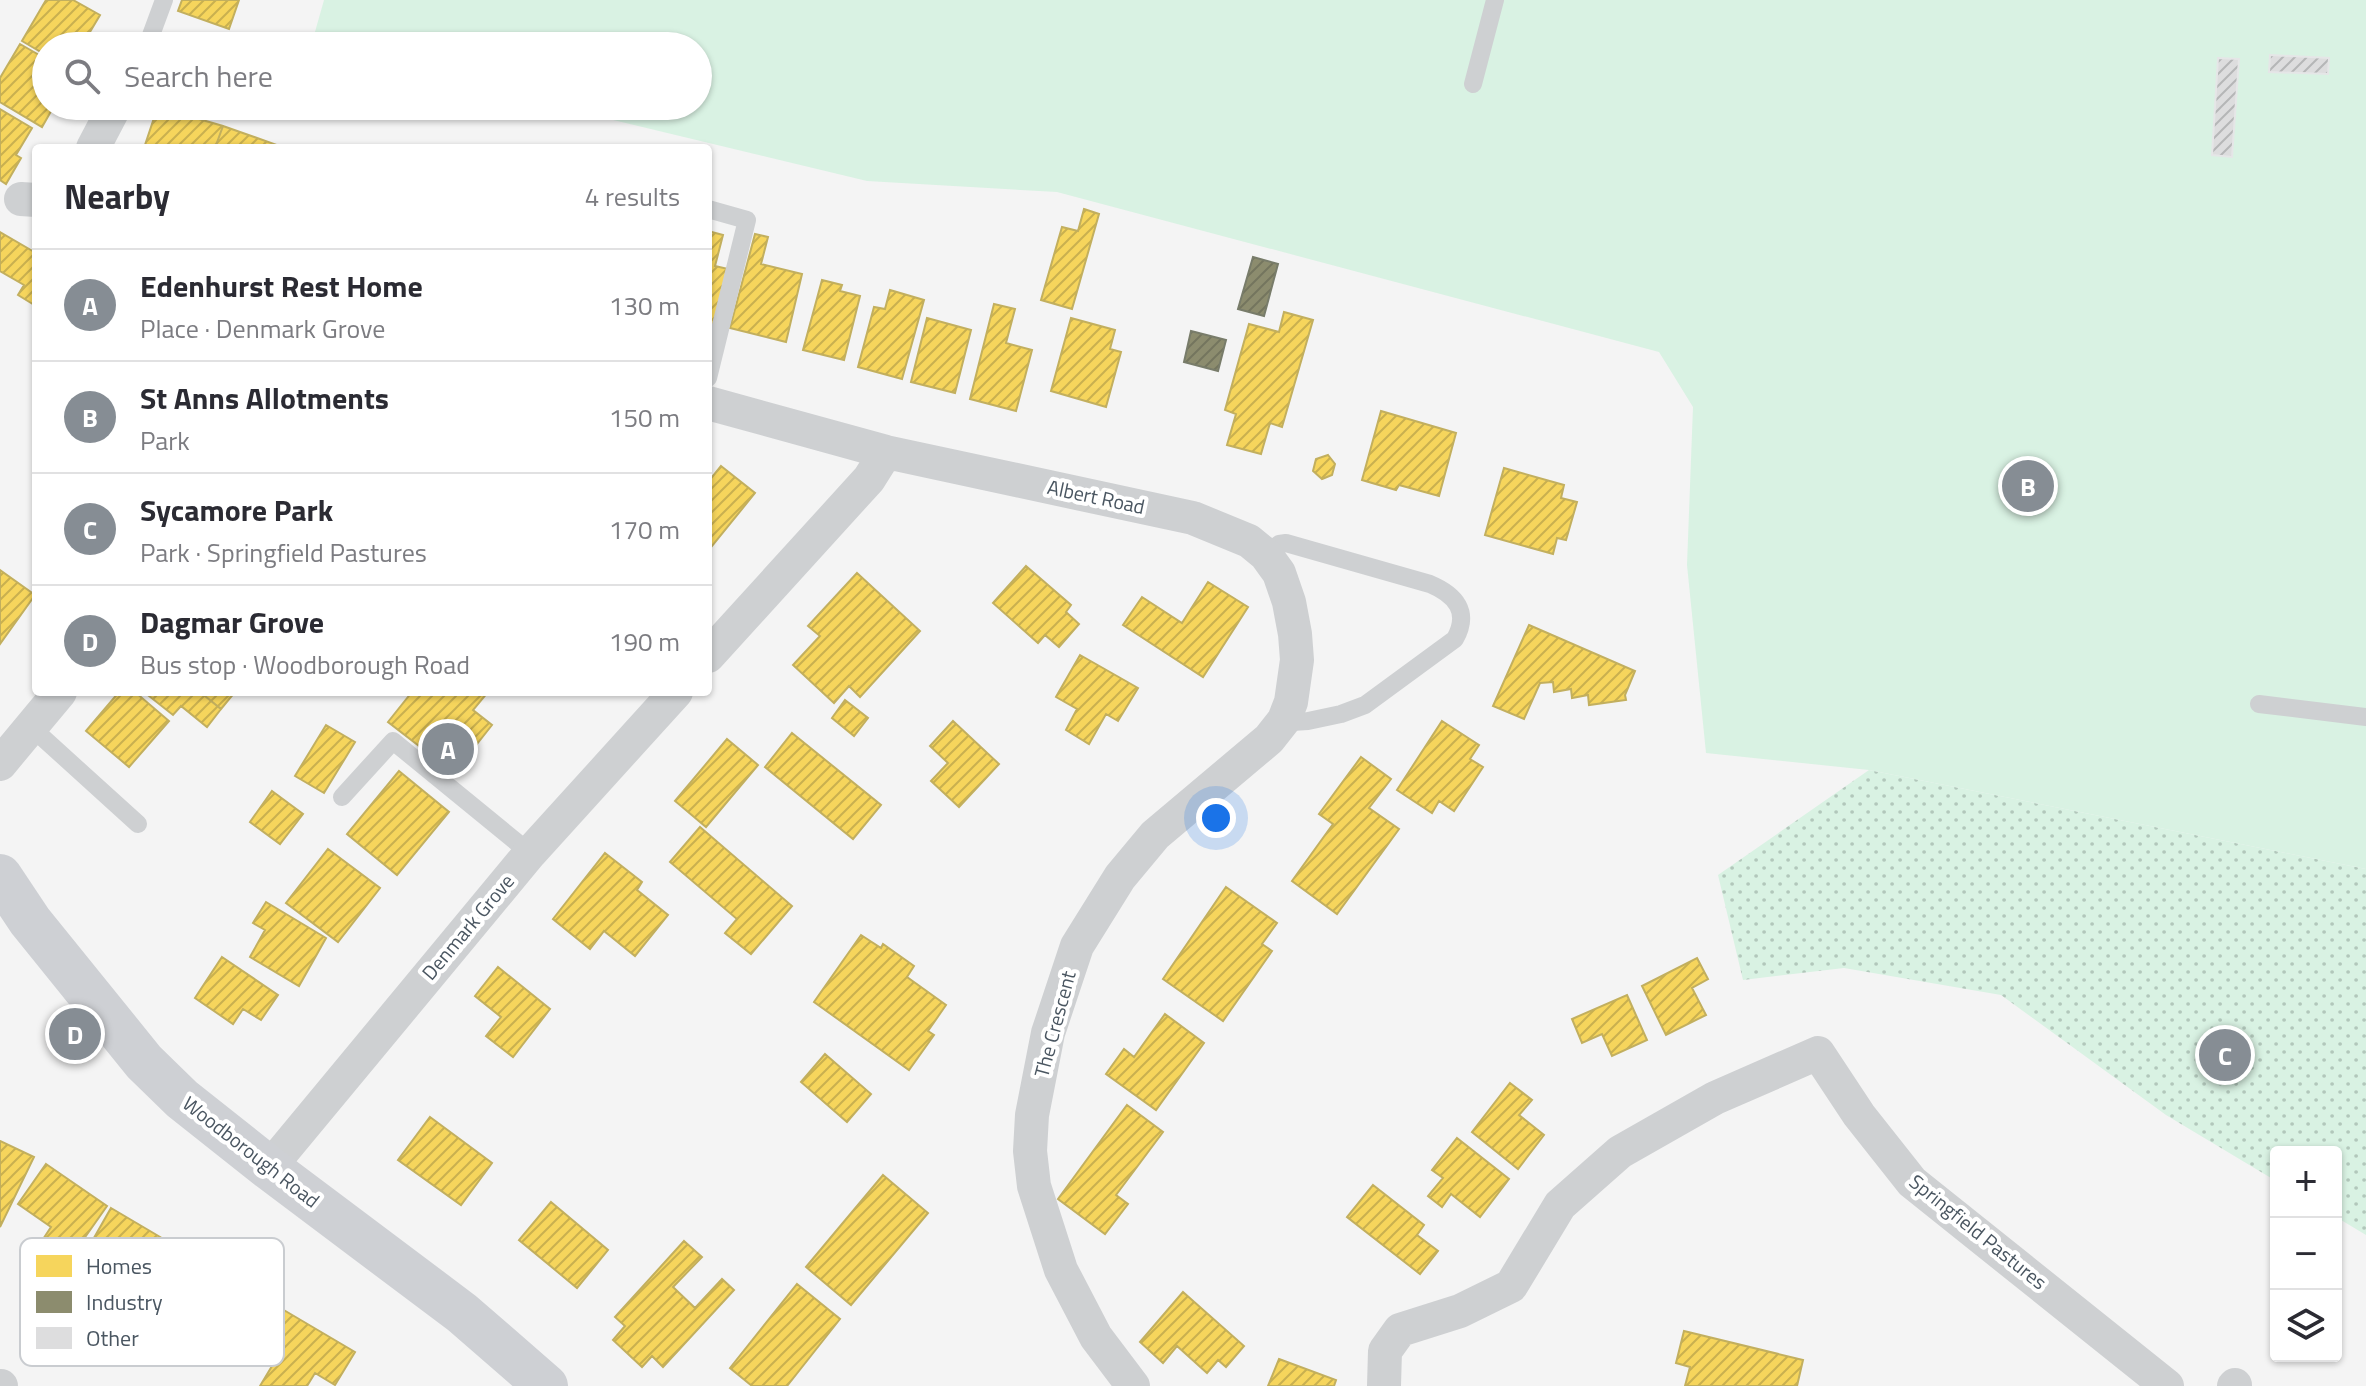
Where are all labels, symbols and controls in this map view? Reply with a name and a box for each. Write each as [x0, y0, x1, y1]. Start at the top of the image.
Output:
search box [32, 32, 712, 120]
text: Search here [124, 53, 273, 99]
icon: search [60, 54, 104, 98]
text: Nearby [64, 170, 170, 222]
text: 4 results [585, 177, 680, 216]
text: Edenhurst Rest Home [140, 263, 423, 309]
text: A [82, 286, 98, 325]
text: 130 m [609, 286, 680, 325]
text: Place · Denmark Grove [140, 309, 385, 348]
text: St Anns Allotments [140, 375, 389, 421]
text: B [82, 398, 98, 437]
text: 150 m [609, 398, 680, 437]
text: Park [140, 421, 190, 460]
pin: B [2002, 456, 2054, 516]
street label: Albert Road [1045, 471, 1148, 522]
text: Sycamore Park [140, 487, 333, 533]
text: C [83, 510, 97, 549]
text: 170 m [609, 510, 680, 549]
text: Park · Springfield Pastures [140, 533, 427, 572]
text: Dagmar Grove [140, 599, 324, 645]
text: D [82, 622, 98, 661]
text: 190 m [609, 622, 680, 661]
text: Bus stop · Woodborough Road [140, 645, 470, 684]
pin: A [422, 719, 474, 779]
your location [1196, 798, 1236, 838]
street label: Denmark Grove [414, 867, 521, 987]
street label: The Crescent [1025, 967, 1084, 1081]
pin: D [49, 1004, 101, 1064]
pin: C [2199, 1025, 2251, 1085]
street label: Woodborough Road [176, 1088, 327, 1215]
map controls [2270, 1146, 2342, 1362]
button: + [2270, 1146, 2342, 1218]
street label: Springfield Pastures [1903, 1166, 2054, 1297]
button: − [2270, 1218, 2342, 1290]
legend [20, 1238, 284, 1366]
text: Homes [86, 1249, 152, 1283]
text: Industry [86, 1285, 163, 1319]
button: layers [2270, 1290, 2342, 1362]
text: Other [86, 1321, 139, 1355]

